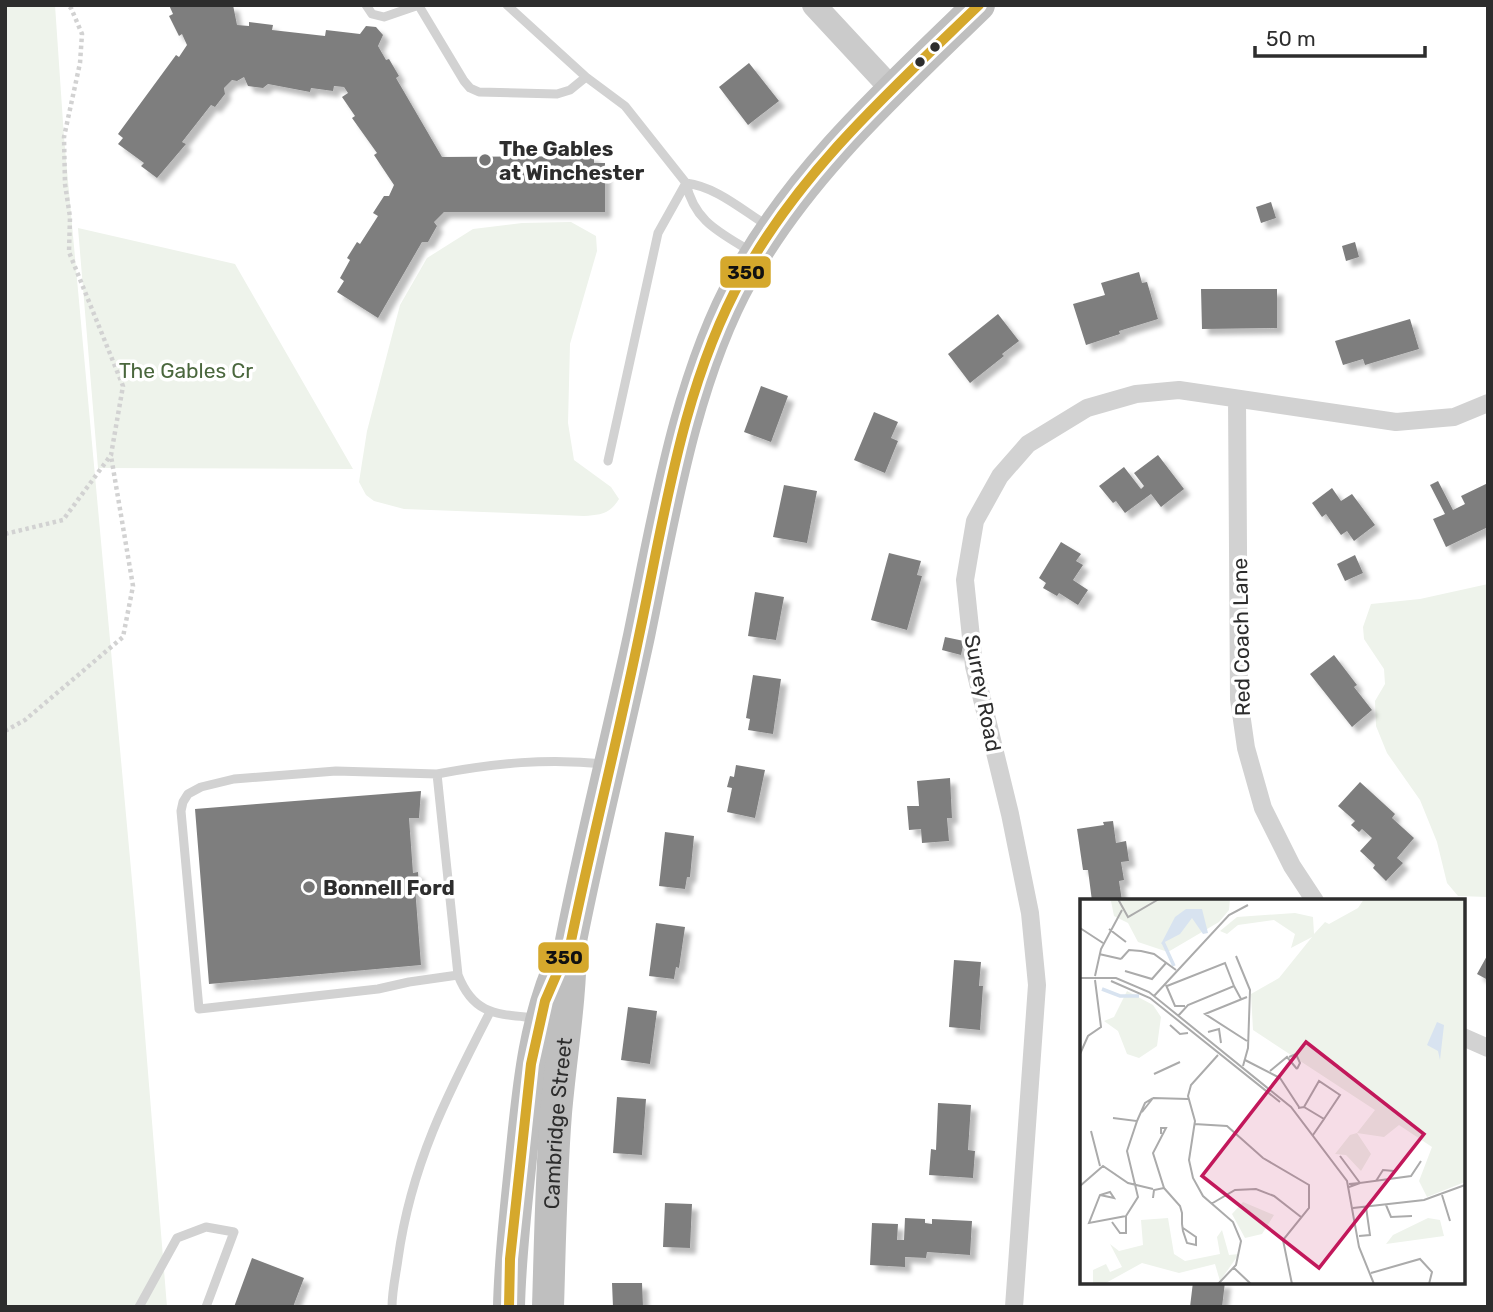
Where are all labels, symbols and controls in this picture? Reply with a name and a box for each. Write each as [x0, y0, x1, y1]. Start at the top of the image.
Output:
scale bar [1255, 14, 1425, 58]
text: 50 m [1266, 26, 1316, 51]
unlabelled marker [928, 40, 942, 54]
unlabelled marker [913, 55, 927, 69]
place label: The Gables at Winchester [499, 136, 645, 185]
marker: The Gables at Winchester [477, 152, 493, 168]
line badge: 350 [719, 255, 772, 289]
text: 350 [727, 261, 765, 284]
park label: The Gables Cr [119, 358, 253, 383]
street label: Red Coach Lane [1227, 558, 1255, 716]
street label: Surrey Road [959, 632, 1007, 754]
place label: Bonnell Ford [323, 875, 455, 900]
marker: Bonnell Ford [301, 879, 317, 895]
inset map [1080, 899, 1465, 1284]
line badge: 350 [537, 941, 590, 974]
text: 350 [545, 946, 583, 969]
street label: Cambridge Street [538, 1036, 577, 1210]

